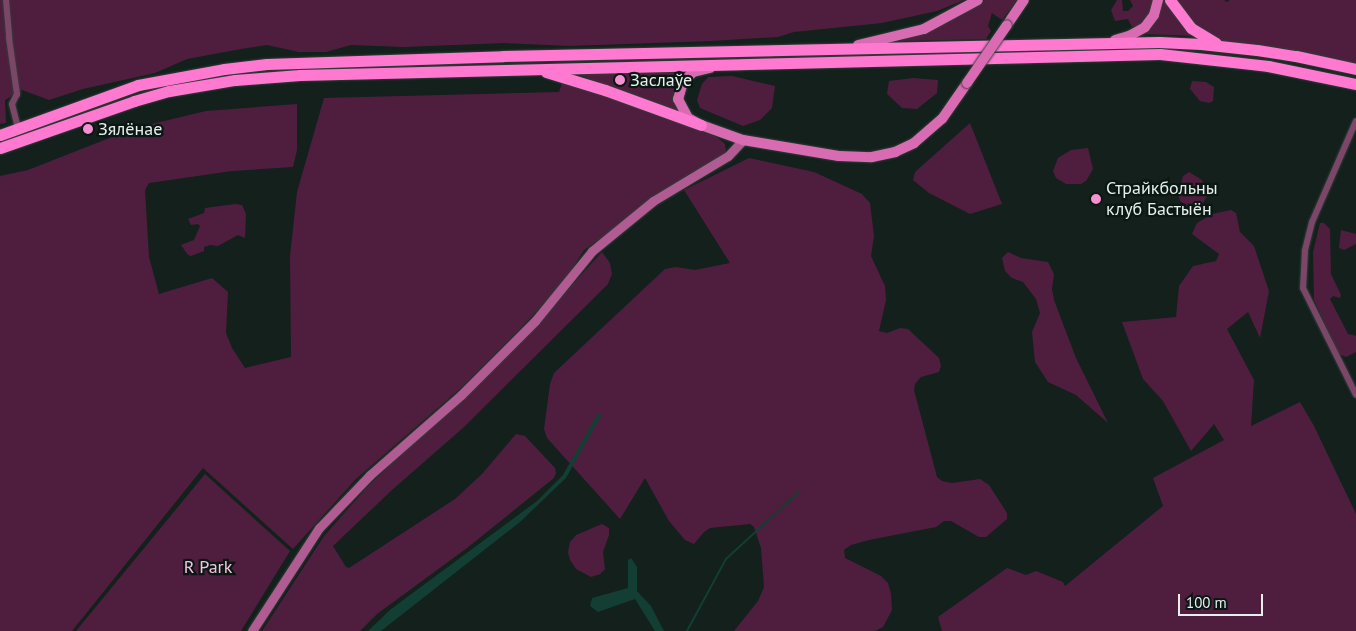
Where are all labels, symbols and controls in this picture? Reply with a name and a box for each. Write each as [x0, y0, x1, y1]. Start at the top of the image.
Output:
place label: Заслаўе [630, 69, 692, 91]
marker: Заслаўе [614, 74, 626, 86]
place label: Зялёнае [98, 118, 162, 140]
marker: Зялёнае [82, 123, 94, 135]
place label: Страйкбольны клуб Бастыён [1106, 178, 1218, 220]
marker: Страйкбольны клуб Бастыён [1090, 193, 1102, 205]
park label: R Park [184, 556, 232, 578]
scale bar [1181, 584, 1266, 616]
text: 100 m [1186, 593, 1227, 612]

